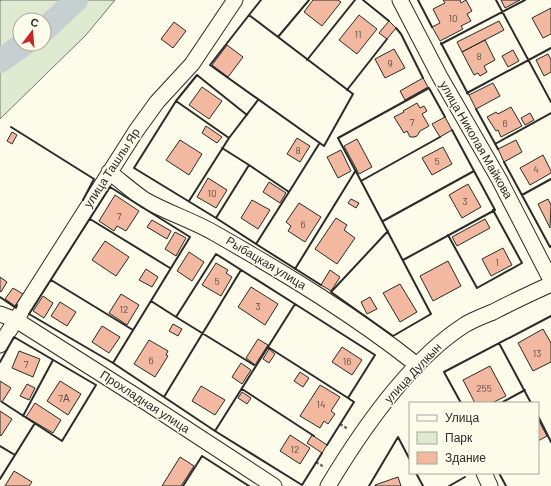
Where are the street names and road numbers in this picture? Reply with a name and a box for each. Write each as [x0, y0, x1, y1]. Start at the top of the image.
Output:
street label: улица Николая Майкова [437, 78, 516, 202]
street label: улица Ташлы Яр [80, 125, 143, 210]
street label: Рыбацкая улица [223, 233, 309, 293]
street label: улица Дулкын [381, 339, 444, 406]
street label: Прохладная улица [98, 367, 193, 436]

